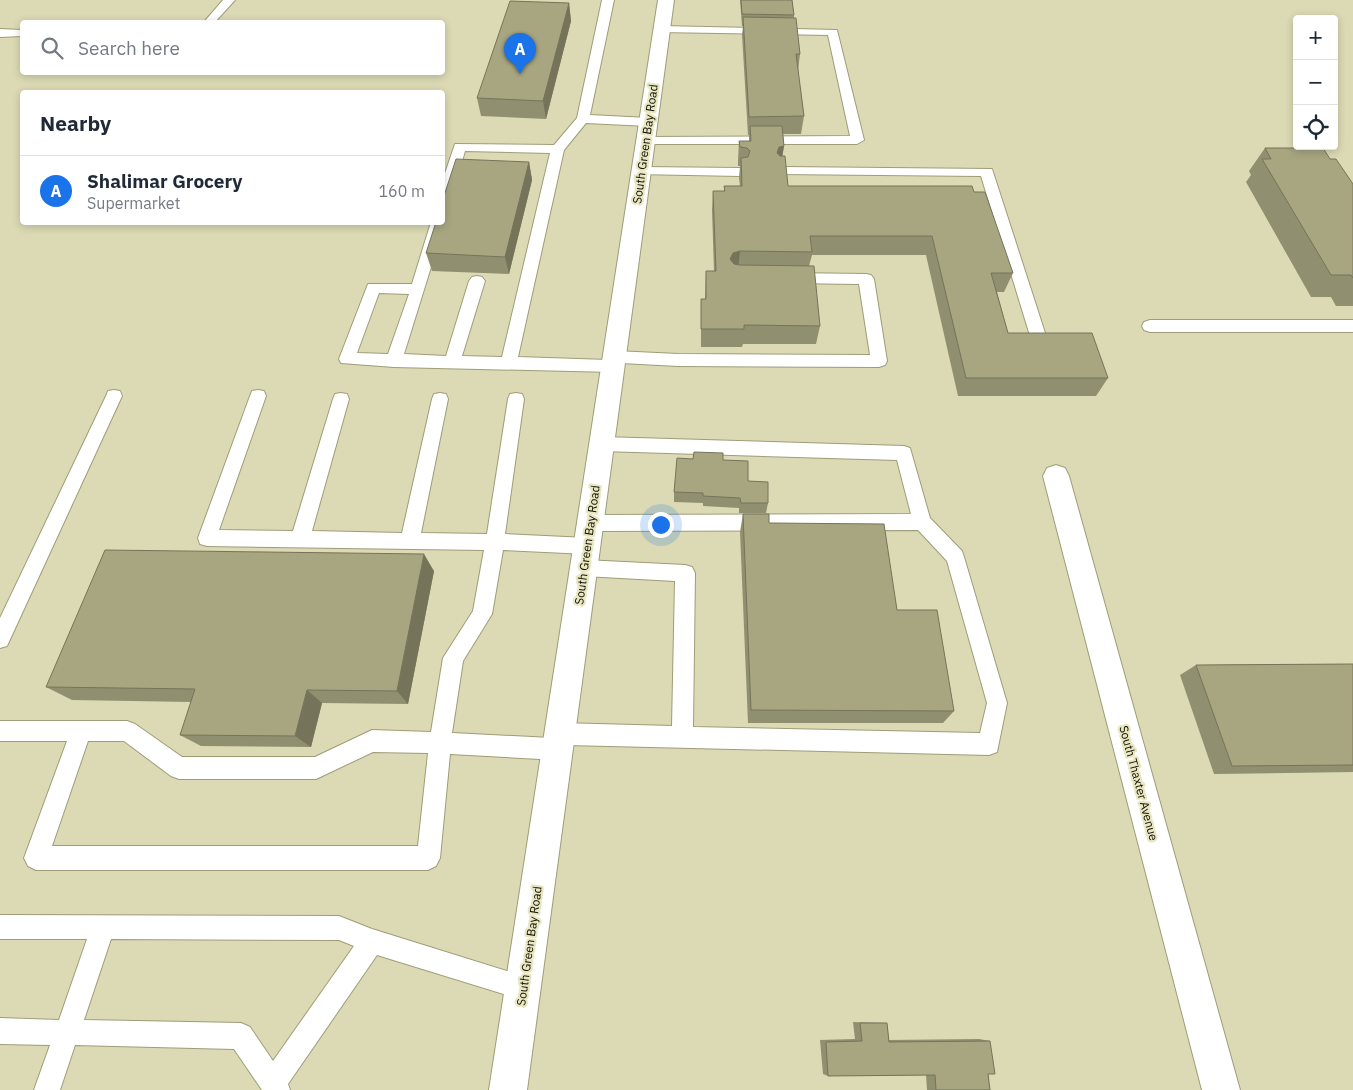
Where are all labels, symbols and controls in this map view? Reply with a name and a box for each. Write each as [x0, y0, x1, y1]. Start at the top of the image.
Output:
map controls [1293, 15, 1338, 150]
button: + [1293, 15, 1338, 60]
search box [20, 20, 445, 75]
pin: A [504, 33, 536, 74]
icon: search [38, 34, 66, 62]
text: Search here [78, 36, 180, 60]
button: − [1293, 60, 1338, 105]
street label: South Green Bay Road [629, 83, 661, 205]
button: locate [1293, 105, 1338, 150]
text: Nearby [40, 109, 111, 137]
text: Shalimar Grocery [87, 169, 242, 193]
text: A [51, 181, 61, 201]
text: 160 m [378, 181, 425, 201]
text: Supermarket [87, 193, 180, 213]
street label: South Green Bay Road [571, 484, 603, 606]
your location [648, 512, 674, 538]
street label: South Thaxter Avenue [1116, 724, 1162, 843]
street label: South Green Bay Road [513, 885, 545, 1007]

